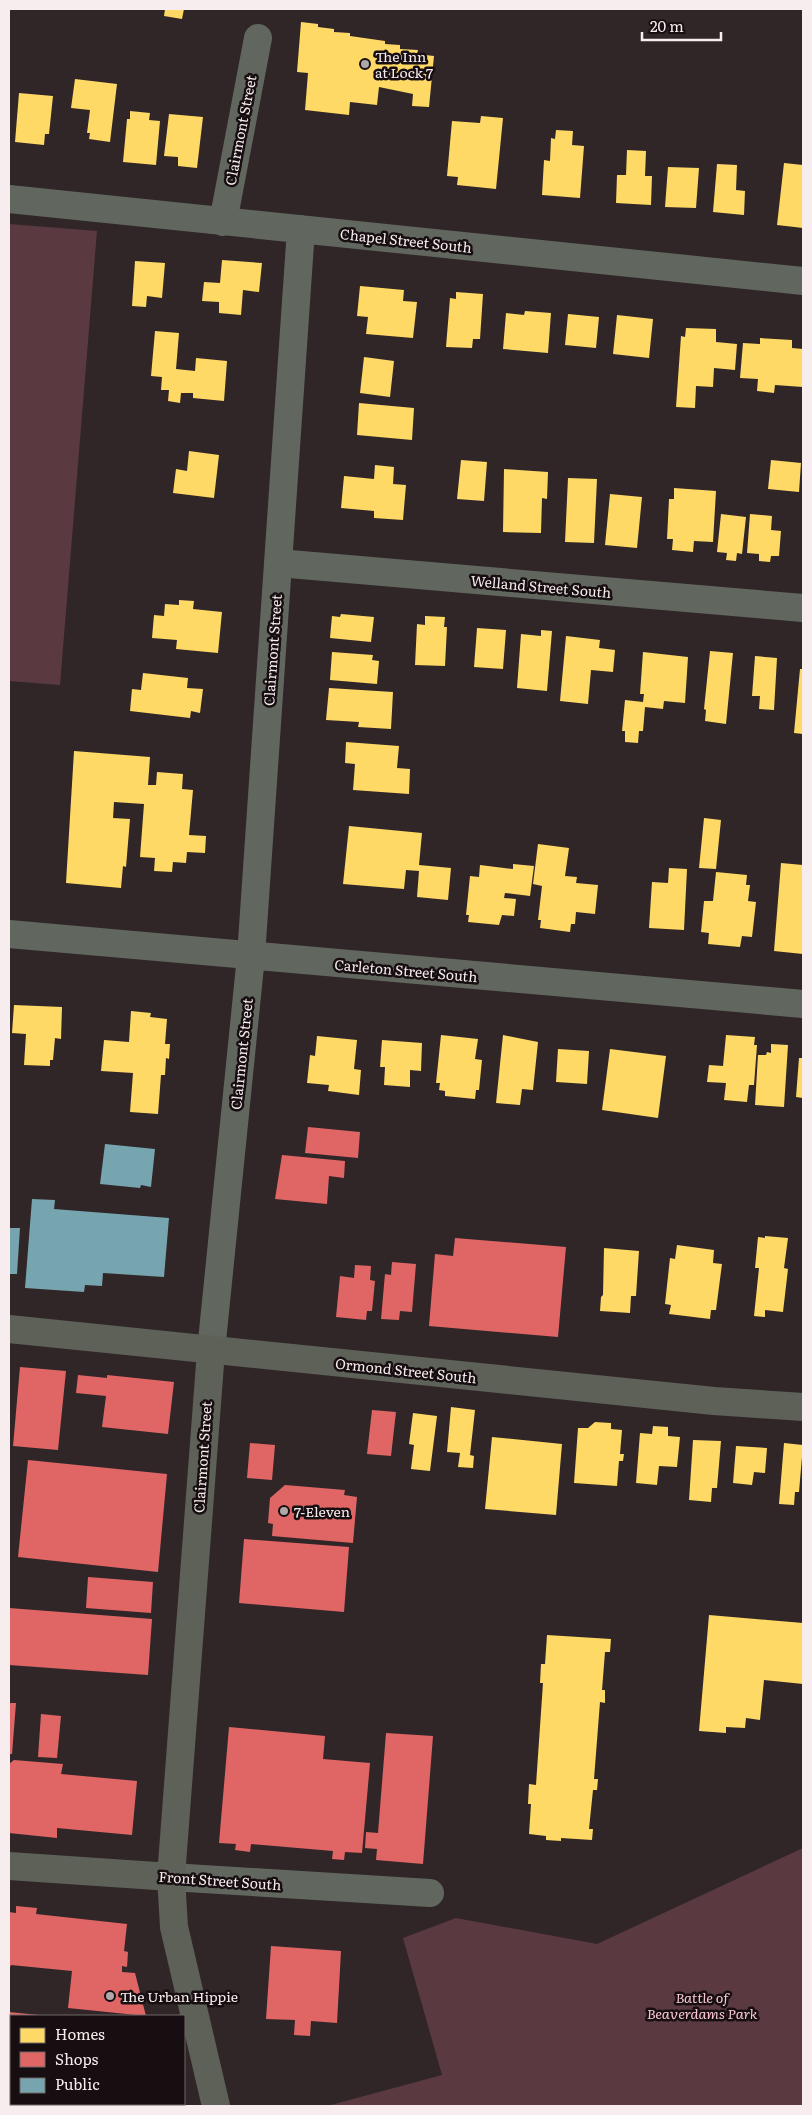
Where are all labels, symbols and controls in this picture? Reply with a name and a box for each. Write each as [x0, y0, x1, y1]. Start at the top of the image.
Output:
scale bar [642, 10, 721, 42]
text: 20 m [650, 14, 684, 37]
place label: The Inn at Lock 7 [375, 46, 433, 82]
marker: The Inn at Lock 7 [359, 58, 371, 70]
street label: Clairmont Street [219, 73, 261, 187]
street label: Chapel Street South [339, 223, 473, 257]
street label: Welland Street South [470, 570, 612, 602]
street label: Clairmont Street [258, 593, 286, 707]
street label: Carleton Street South [334, 954, 478, 986]
street label: Clairmont Street [225, 997, 257, 1111]
street label: Ormond Street South [334, 1353, 478, 1387]
street label: Clairmont Street [188, 1400, 216, 1514]
place label: 7-Eleven [294, 1501, 350, 1521]
marker: 7-Eleven [278, 1505, 290, 1517]
street label: Front Street South [158, 1866, 282, 1894]
place label: The Urban Hippie [120, 1986, 238, 2006]
park label: Battle of Beaverdams Park [647, 1987, 758, 2023]
marker: The Urban Hippie [104, 1990, 116, 2002]
legend [10, 2015, 185, 2105]
text: Homes [55, 2022, 105, 2045]
text: Shops [55, 2047, 98, 2070]
text: Public [55, 2072, 100, 2095]

